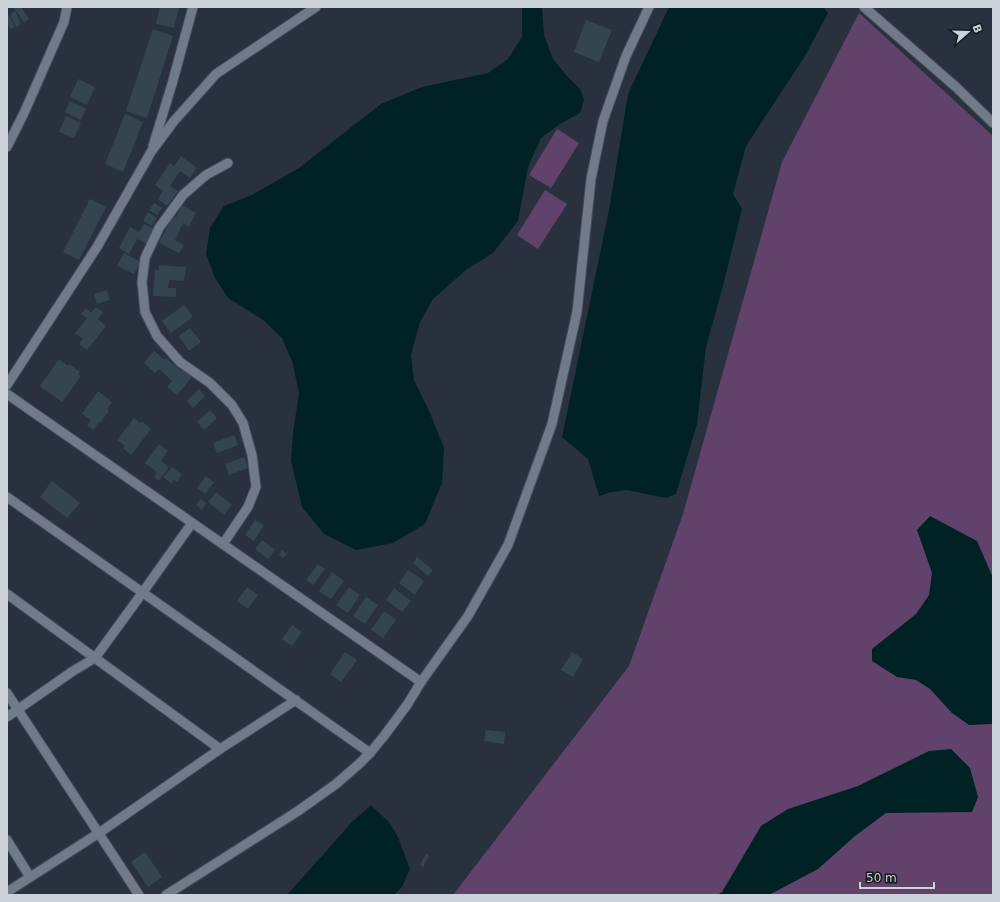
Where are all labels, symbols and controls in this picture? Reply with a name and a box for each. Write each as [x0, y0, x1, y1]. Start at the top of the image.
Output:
north arrow [948, 12, 988, 52]
text: B [969, 23, 984, 35]
scale bar [860, 864, 934, 890]
text: 50 m [866, 871, 897, 885]

